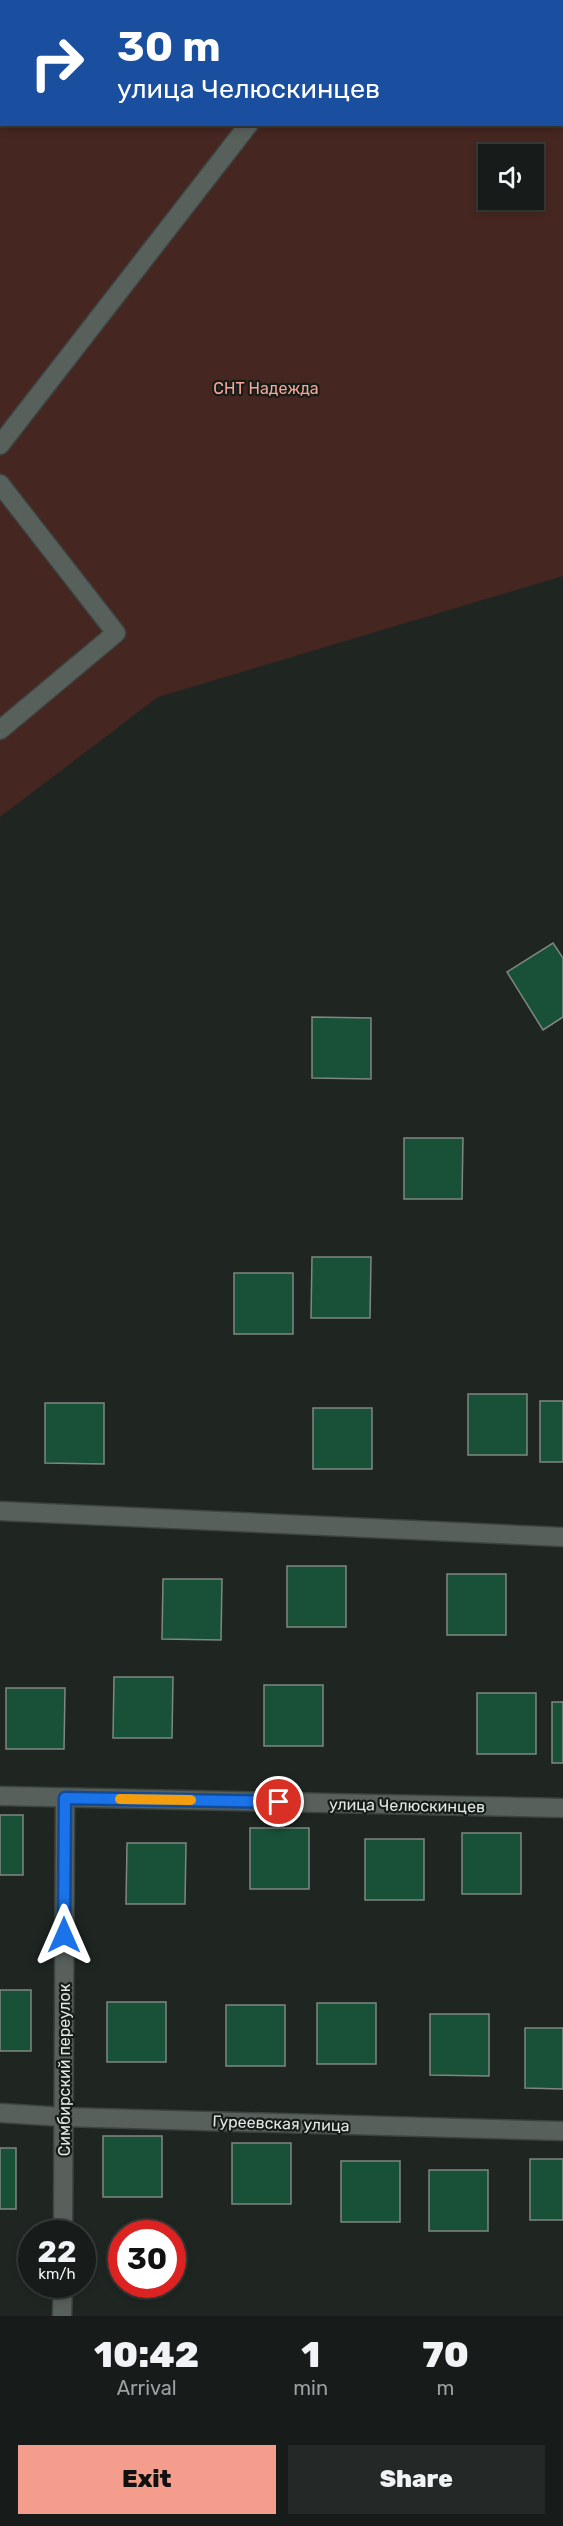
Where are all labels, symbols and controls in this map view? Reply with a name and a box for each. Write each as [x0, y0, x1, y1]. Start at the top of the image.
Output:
text: 30 m [117, 22, 221, 72]
icon: right [18, 24, 96, 102]
text: улица Челюскинцев [117, 73, 380, 105]
map controls [478, 144, 544, 210]
button: sound [478, 144, 544, 210]
park label: СНТ Надежда [213, 379, 319, 398]
pin [253, 1776, 304, 1827]
icon: arrive [262, 1785, 295, 1818]
street label: улица Челюскинцев [329, 1795, 485, 1816]
position arrow [32, 1903, 96, 1967]
street label: Симбирский переулок [55, 1983, 74, 2156]
street label: Гуреевская улица [212, 2112, 350, 2135]
speed limit sign: 30 [108, 2220, 186, 2298]
text: 22 [38, 2234, 77, 2270]
text: km/h [38, 2265, 76, 2283]
text: 10:42 [94, 2333, 199, 2376]
text: 1 [301, 2333, 320, 2376]
text: 70 [422, 2333, 469, 2376]
text: Arrival [117, 2376, 177, 2400]
text: min [293, 2376, 328, 2400]
text: m [437, 2376, 454, 2400]
button: Exit [18, 2445, 276, 2514]
button: Share [288, 2445, 545, 2514]

